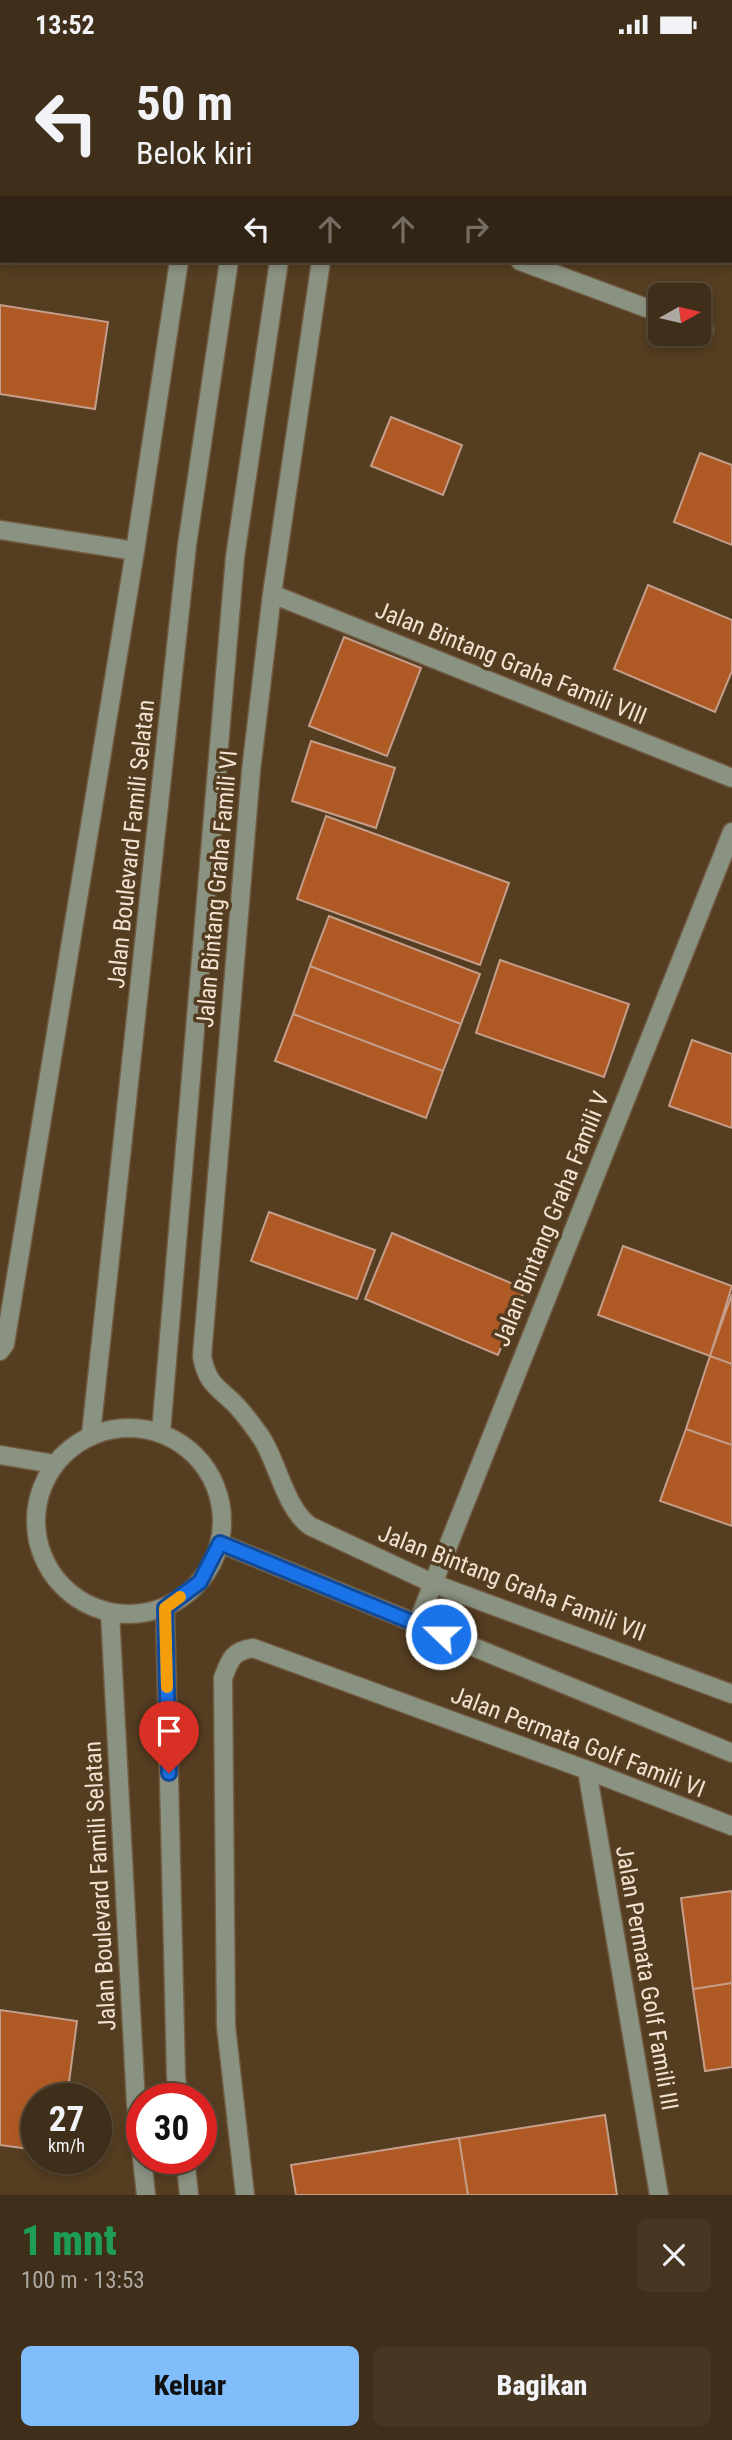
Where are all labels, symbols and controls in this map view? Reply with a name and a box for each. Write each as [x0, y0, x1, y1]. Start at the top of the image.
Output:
text: 13:52 [35, 10, 95, 40]
text: 50 m [136, 75, 233, 132]
icon: left [21, 77, 112, 168]
text: Belok kiri [136, 134, 253, 172]
icon: left [238, 210, 276, 248]
icon: ahead [311, 210, 349, 248]
icon: ahead [384, 210, 422, 248]
icon: right [457, 210, 495, 248]
north arrow [648, 283, 710, 347]
map controls [648, 283, 711, 346]
street label: Jalan Bintang Graha Famili VIII [371, 596, 651, 730]
street label: Jalan Boulevard Famili Selatan [102, 698, 160, 990]
street label: Jalan Bintang Graha Famili VI [191, 749, 243, 1029]
street label: Jalan Bintang Graha Famili V [487, 1087, 615, 1351]
street label: Jalan Bintang Graha Famili VII [374, 1519, 650, 1647]
position arrow [404, 1597, 478, 1671]
street label: Jalan Permata Golf Famili VI [447, 1681, 709, 1803]
pin [139, 1701, 199, 1773]
icon: arrive [150, 1712, 188, 1750]
street label: Jalan Boulevard Famili Selatan [78, 1740, 122, 2032]
street label: Jalan Permata Golf Famili III [610, 1844, 684, 2112]
speed limit sign: 30 [126, 2083, 217, 2174]
text: 27 [49, 2099, 84, 2140]
text: km/h [48, 2135, 85, 2156]
text: 1 mnt [21, 2216, 117, 2265]
button: close [637, 2218, 711, 2292]
text: 100 m · 13:53 [21, 2267, 145, 2294]
button: Keluar [21, 2346, 359, 2426]
button: Bagikan [373, 2346, 711, 2426]

